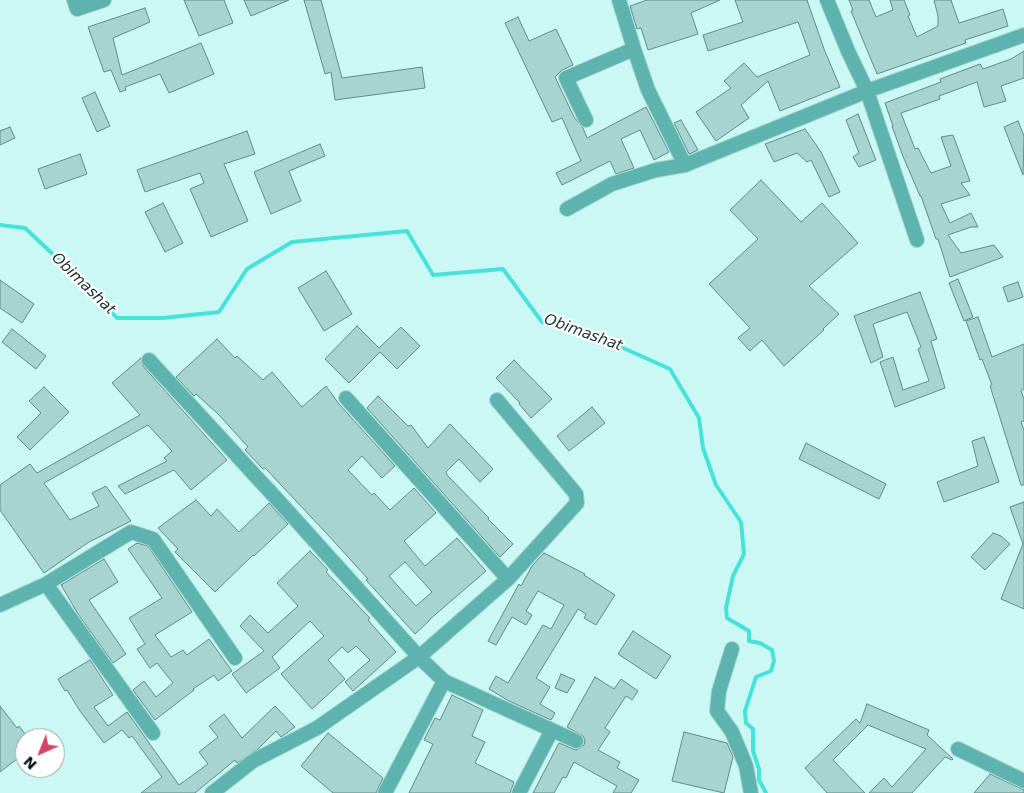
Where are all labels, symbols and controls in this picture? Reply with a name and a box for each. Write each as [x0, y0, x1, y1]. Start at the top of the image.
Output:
water label: Obimashat [47, 249, 119, 319]
water label: Obimashat [542, 311, 624, 355]
north arrow [15, 728, 65, 778]
text: N [21, 753, 40, 773]

